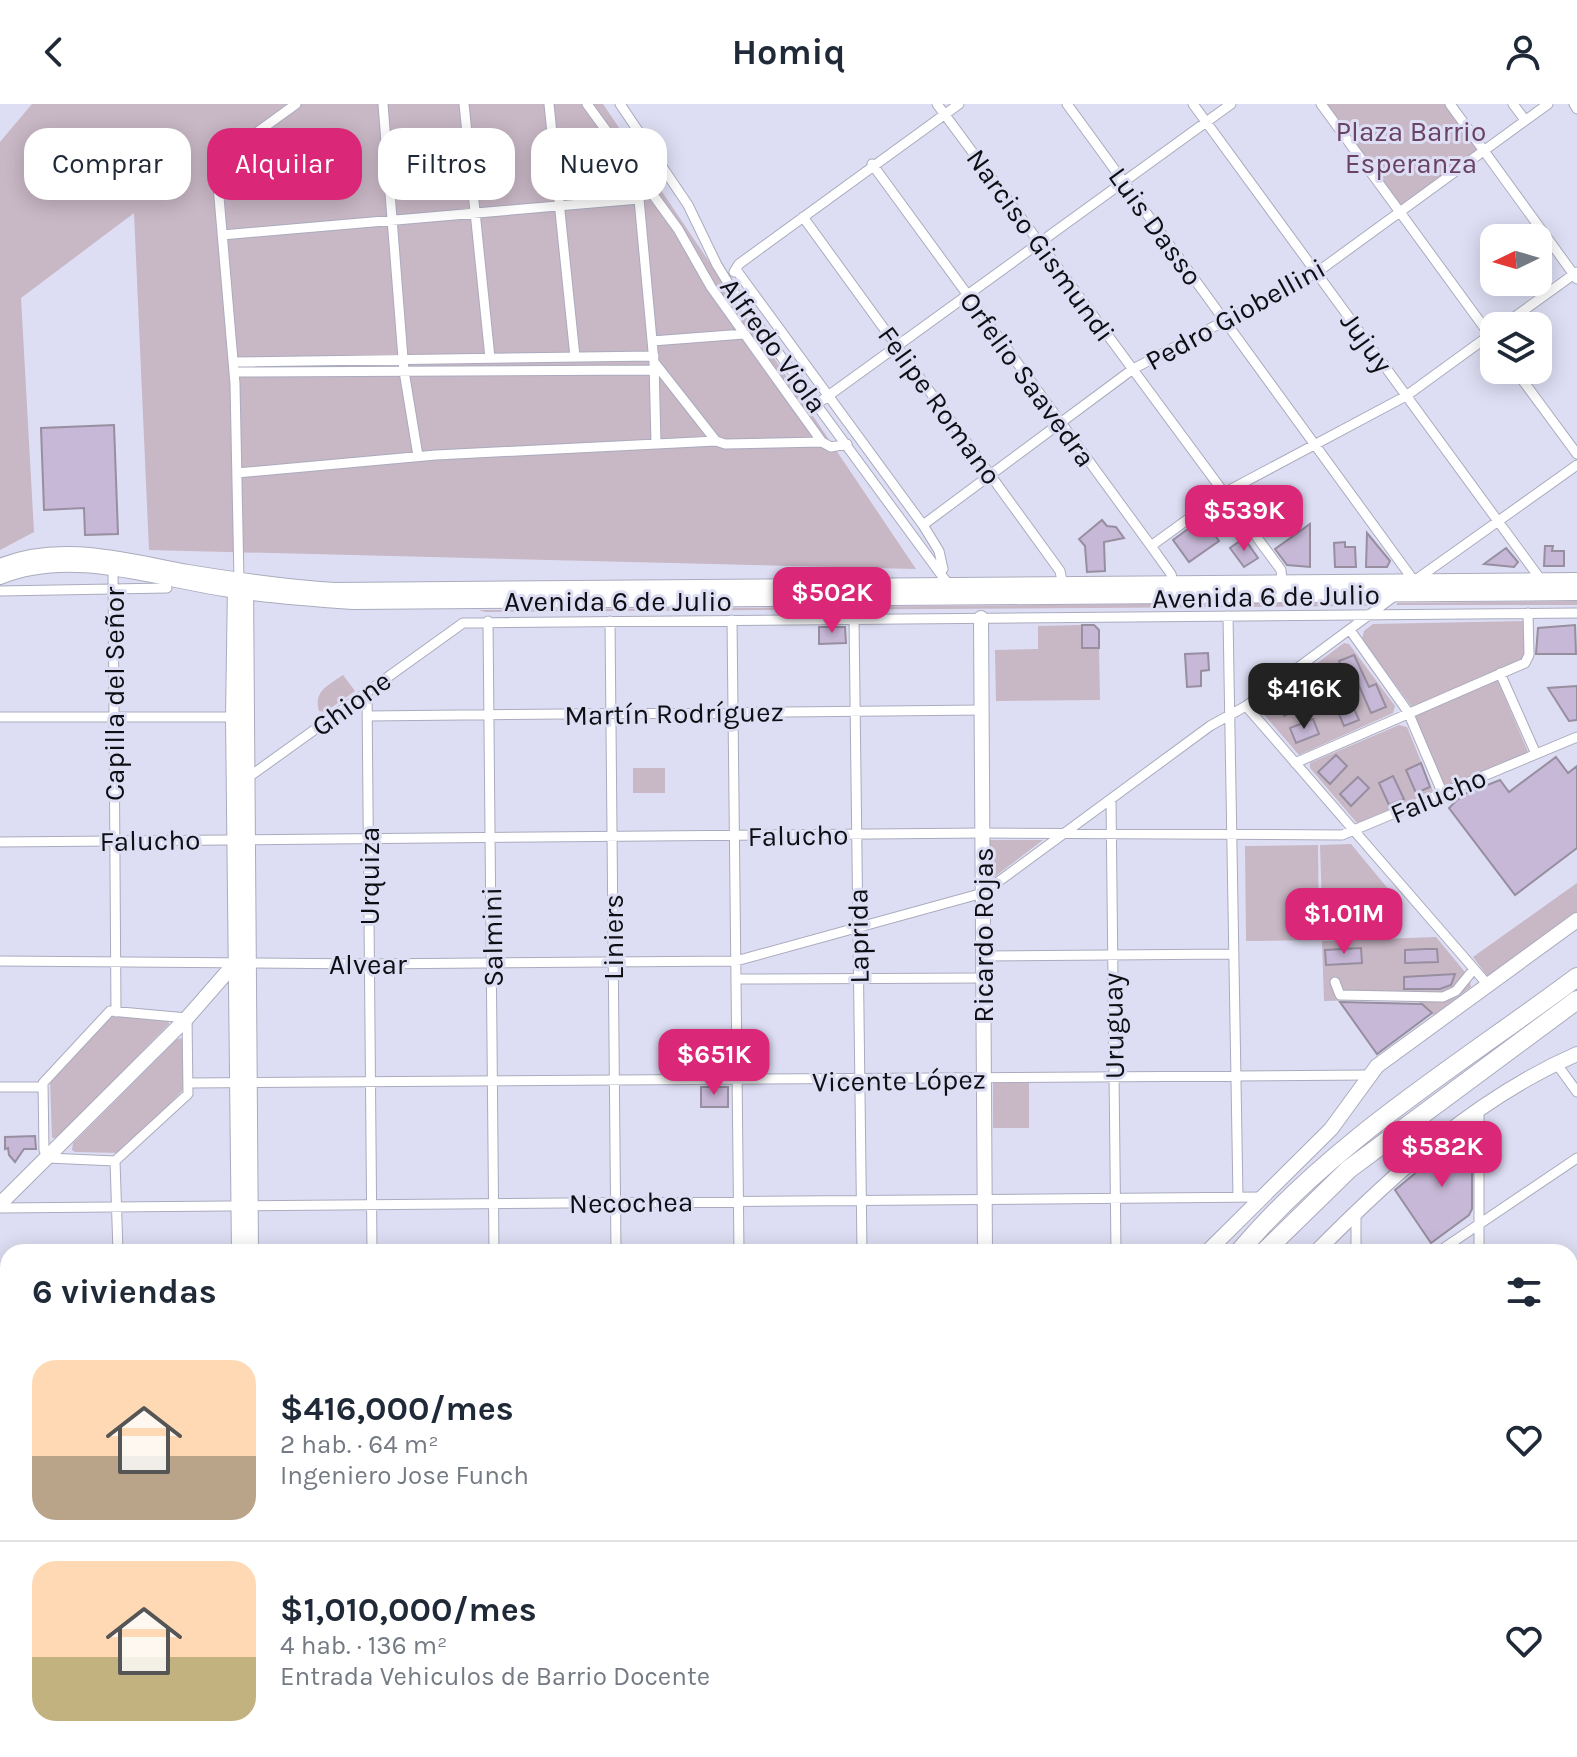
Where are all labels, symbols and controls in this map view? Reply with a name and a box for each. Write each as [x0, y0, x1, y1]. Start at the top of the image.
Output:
icon: back [32, 30, 76, 74]
icon: person [1501, 30, 1545, 74]
text: Homiq [732, 31, 845, 73]
park label: Plaza Barrio Esperanza [1336, 115, 1486, 180]
chip: Comprar [24, 128, 191, 200]
chip: Alquilar [207, 128, 362, 200]
chip: Filtros [378, 128, 515, 200]
chip: Nuevo [531, 128, 667, 200]
street label: Narciso Gismundi [960, 142, 1122, 348]
street label: Luis Dasso [1102, 161, 1210, 292]
north arrow [1480, 224, 1552, 296]
map controls [1480, 224, 1552, 384]
street label: Pedro Giobellini [1140, 251, 1331, 377]
street label: Alfredo Viola [713, 271, 834, 419]
street label: Orfelio Saavedra [953, 285, 1102, 473]
street label: Jujuy [1334, 305, 1400, 379]
button: layers [1480, 312, 1552, 384]
street label: Felipe Romano [871, 320, 1008, 491]
pin: $539K [1188, 485, 1300, 553]
text: $539K [1203, 495, 1285, 526]
pin: $502K [776, 567, 888, 635]
text: $502K [791, 577, 873, 608]
street label: Avenida 6 de Julio [1152, 578, 1380, 615]
street label: Avenida 6 de Julio [504, 585, 732, 618]
street label: Capilla del Señor [98, 586, 131, 801]
pin: $416K [1248, 663, 1360, 731]
street label: Ghione [305, 664, 397, 743]
text: $416K [1266, 673, 1342, 704]
street label: Martín Rodríguez [564, 695, 784, 732]
street label: Falucho [1385, 761, 1491, 830]
street label: Falucho [747, 818, 849, 853]
street label: Falucho [99, 823, 201, 858]
street label: Urquiza [353, 827, 386, 925]
street label: Ricardo Rojas [967, 847, 1000, 1023]
street label: Salmini [475, 887, 510, 987]
street label: Laprida [841, 888, 876, 984]
pin: $1.01M [1279, 888, 1409, 956]
street label: Liniers [597, 894, 630, 980]
text: $1.01M [1303, 898, 1385, 929]
street label: Alvear [329, 948, 408, 981]
street label: Uruguay [1096, 972, 1131, 1080]
pin: $651K [658, 1029, 770, 1097]
text: $651K [676, 1039, 752, 1070]
street label: Vicente López [812, 1062, 986, 1099]
pin: $582K [1386, 1121, 1498, 1189]
text: $582K [1401, 1131, 1483, 1162]
street label: Necochea [569, 1185, 693, 1220]
icon: filters [1502, 1270, 1546, 1314]
text: 6 viviendas [32, 1272, 217, 1312]
text: $416,000/mes [280, 1389, 514, 1429]
icon: home [96, 1392, 192, 1488]
icon: heart [1502, 1418, 1546, 1462]
text: 2 hab. · 64 m² [280, 1429, 439, 1460]
text: Ingeniero Jose Funch [280, 1460, 529, 1491]
text: $1,010,000/mes [280, 1590, 537, 1630]
icon: home [96, 1593, 192, 1689]
icon: heart [1502, 1619, 1546, 1663]
text: 4 hab. · 136 m² [280, 1630, 448, 1661]
text: Entrada Vehiculos de Barrio Docente [280, 1661, 710, 1692]

